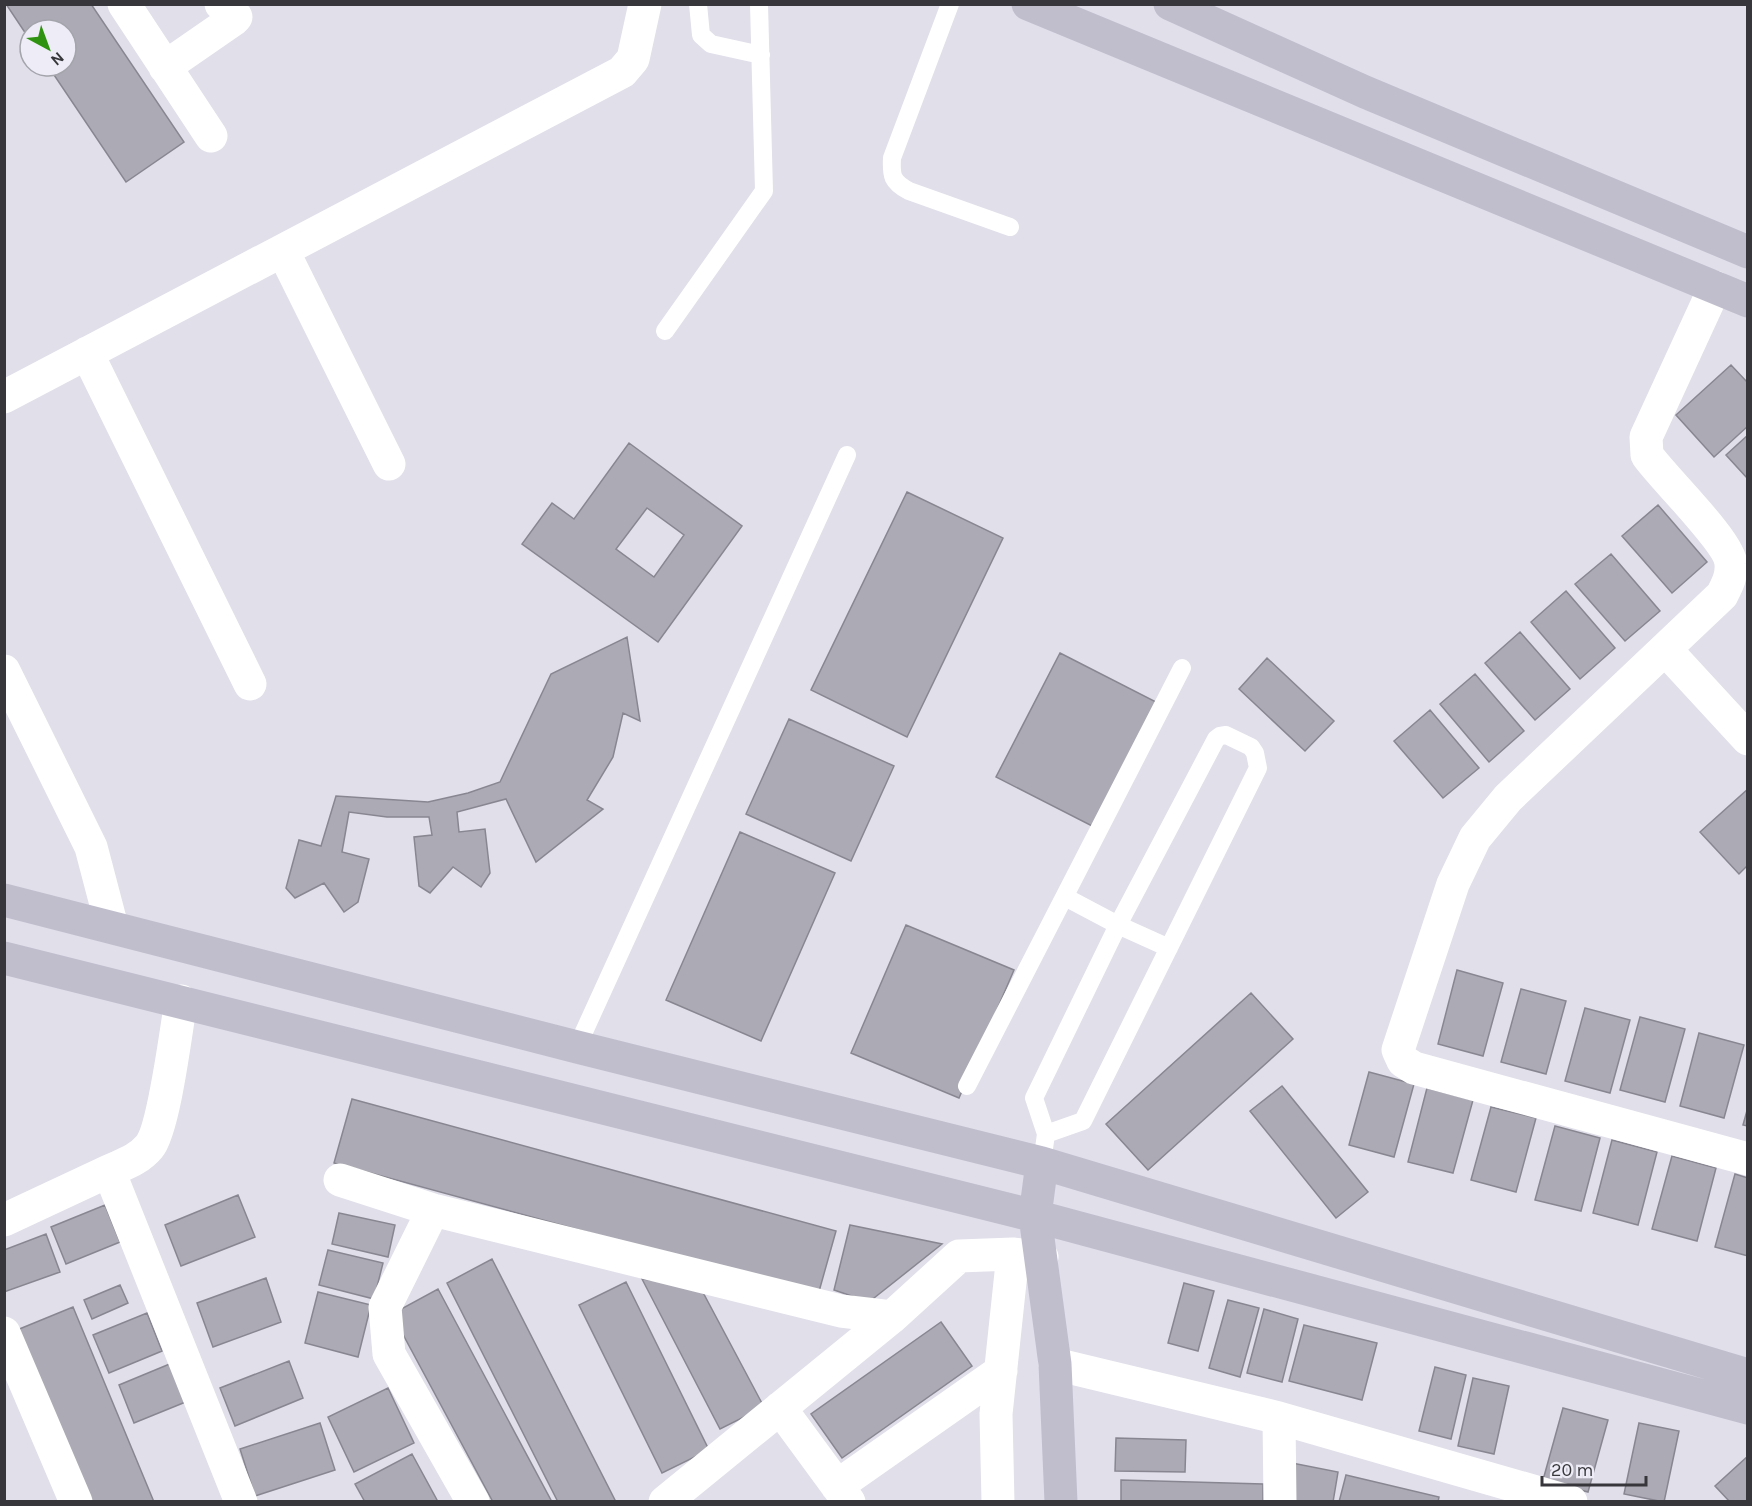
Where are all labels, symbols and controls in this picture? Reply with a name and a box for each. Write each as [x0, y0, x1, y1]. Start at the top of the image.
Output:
north arrow [18, 18, 78, 78]
text: N [47, 48, 68, 70]
scale bar [1542, 1449, 1646, 1487]
text: 20 m [1551, 1459, 1593, 1481]

